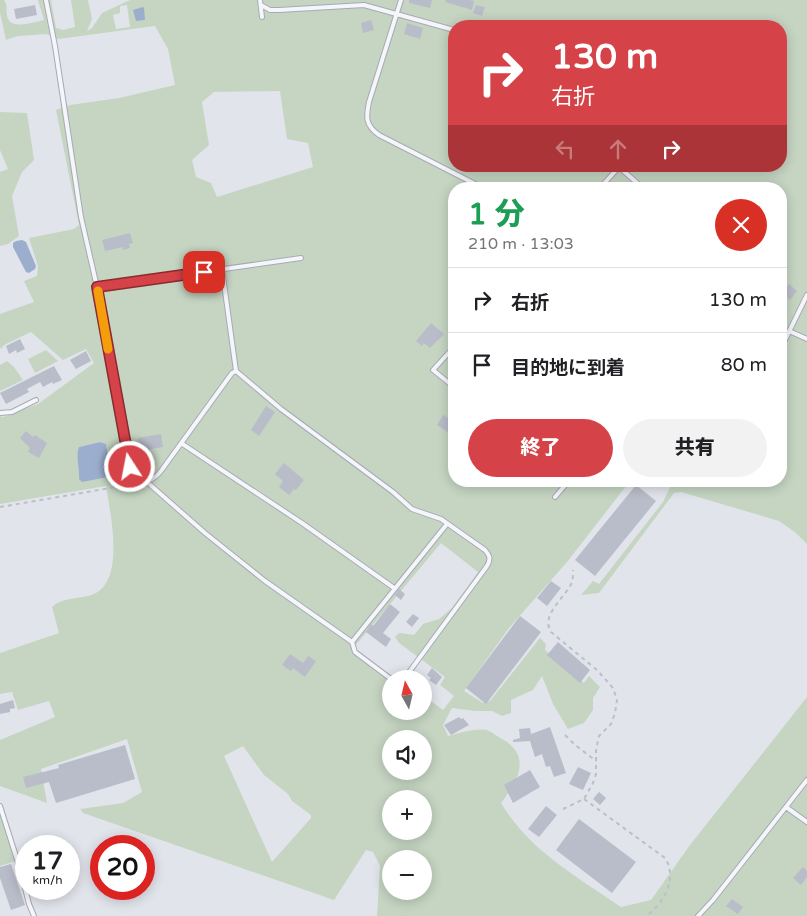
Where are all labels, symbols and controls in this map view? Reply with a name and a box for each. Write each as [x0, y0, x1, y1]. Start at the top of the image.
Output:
text: 130 m [551, 36, 658, 78]
icon: right [468, 40, 533, 105]
text: 右折 [551, 84, 595, 110]
icon: left [551, 135, 579, 163]
icon: ahead [604, 135, 632, 163]
icon: right [657, 135, 685, 163]
text: 1 分 [468, 196, 525, 233]
button: close [715, 199, 767, 251]
text: 210 m · 13:03 [468, 234, 574, 254]
pin [183, 251, 225, 293]
icon: arrive [190, 258, 218, 286]
icon: right [468, 286, 496, 314]
text: 130 m [709, 289, 767, 311]
text: 右折 [511, 292, 549, 314]
icon: arrive [468, 351, 496, 379]
text: 80 m [721, 354, 767, 376]
text: 目的地に到着 [511, 357, 625, 379]
button: 終了 [468, 419, 613, 477]
button: 共有 [623, 419, 767, 477]
position arrow [103, 440, 155, 492]
north arrow [382, 670, 432, 720]
map controls [382, 670, 432, 900]
button: sound [382, 730, 432, 780]
button: + [382, 790, 432, 840]
speed limit sign: 20 [90, 835, 155, 900]
text: 17 [32, 846, 63, 876]
button: − [382, 850, 432, 900]
text: km/h [32, 873, 63, 887]

